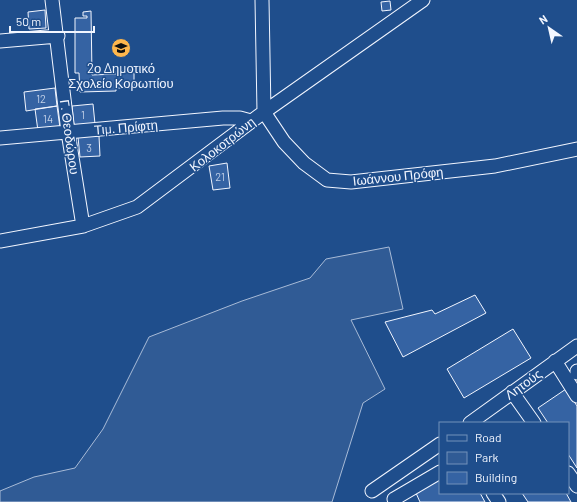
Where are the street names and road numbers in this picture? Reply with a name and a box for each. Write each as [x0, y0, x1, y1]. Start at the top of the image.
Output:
street label: Γ. Θεοδώρου [57, 98, 83, 176]
street label: Κολοκοτρώνη [186, 113, 258, 175]
street label: Τιμ. Πρίφτη [93, 116, 159, 138]
street label: Ιωάννου Πρόφη [352, 163, 444, 189]
street label: Λητούς [502, 365, 544, 403]

